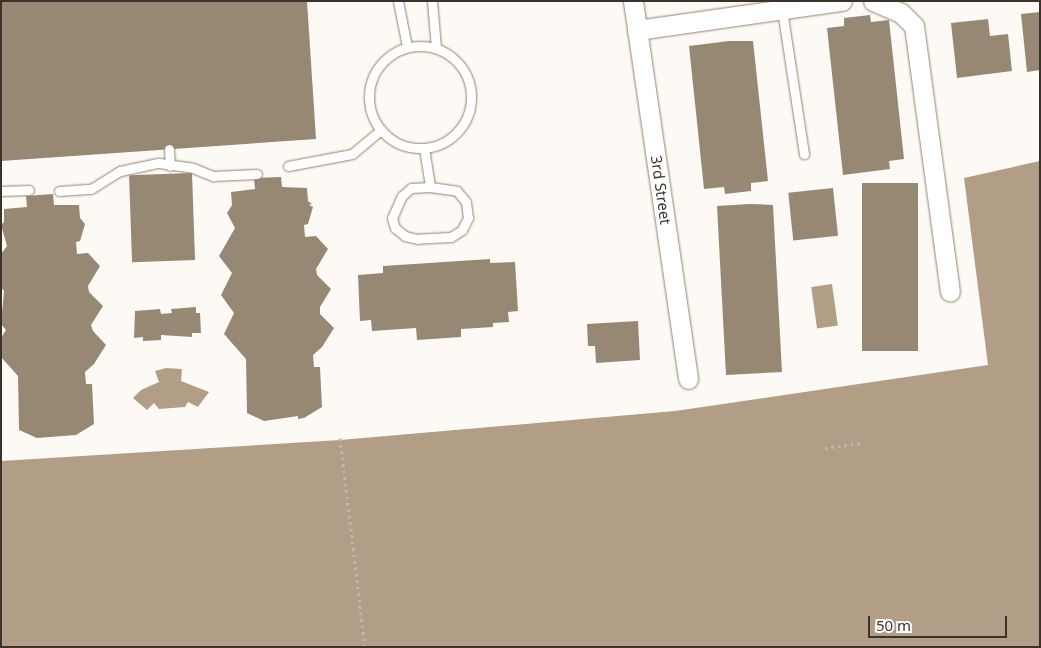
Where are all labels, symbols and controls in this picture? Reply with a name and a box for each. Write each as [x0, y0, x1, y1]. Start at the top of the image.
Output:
street label: 3rd Street [647, 154, 675, 226]
scale bar [871, 606, 1010, 638]
text: 50 m [876, 615, 911, 635]

